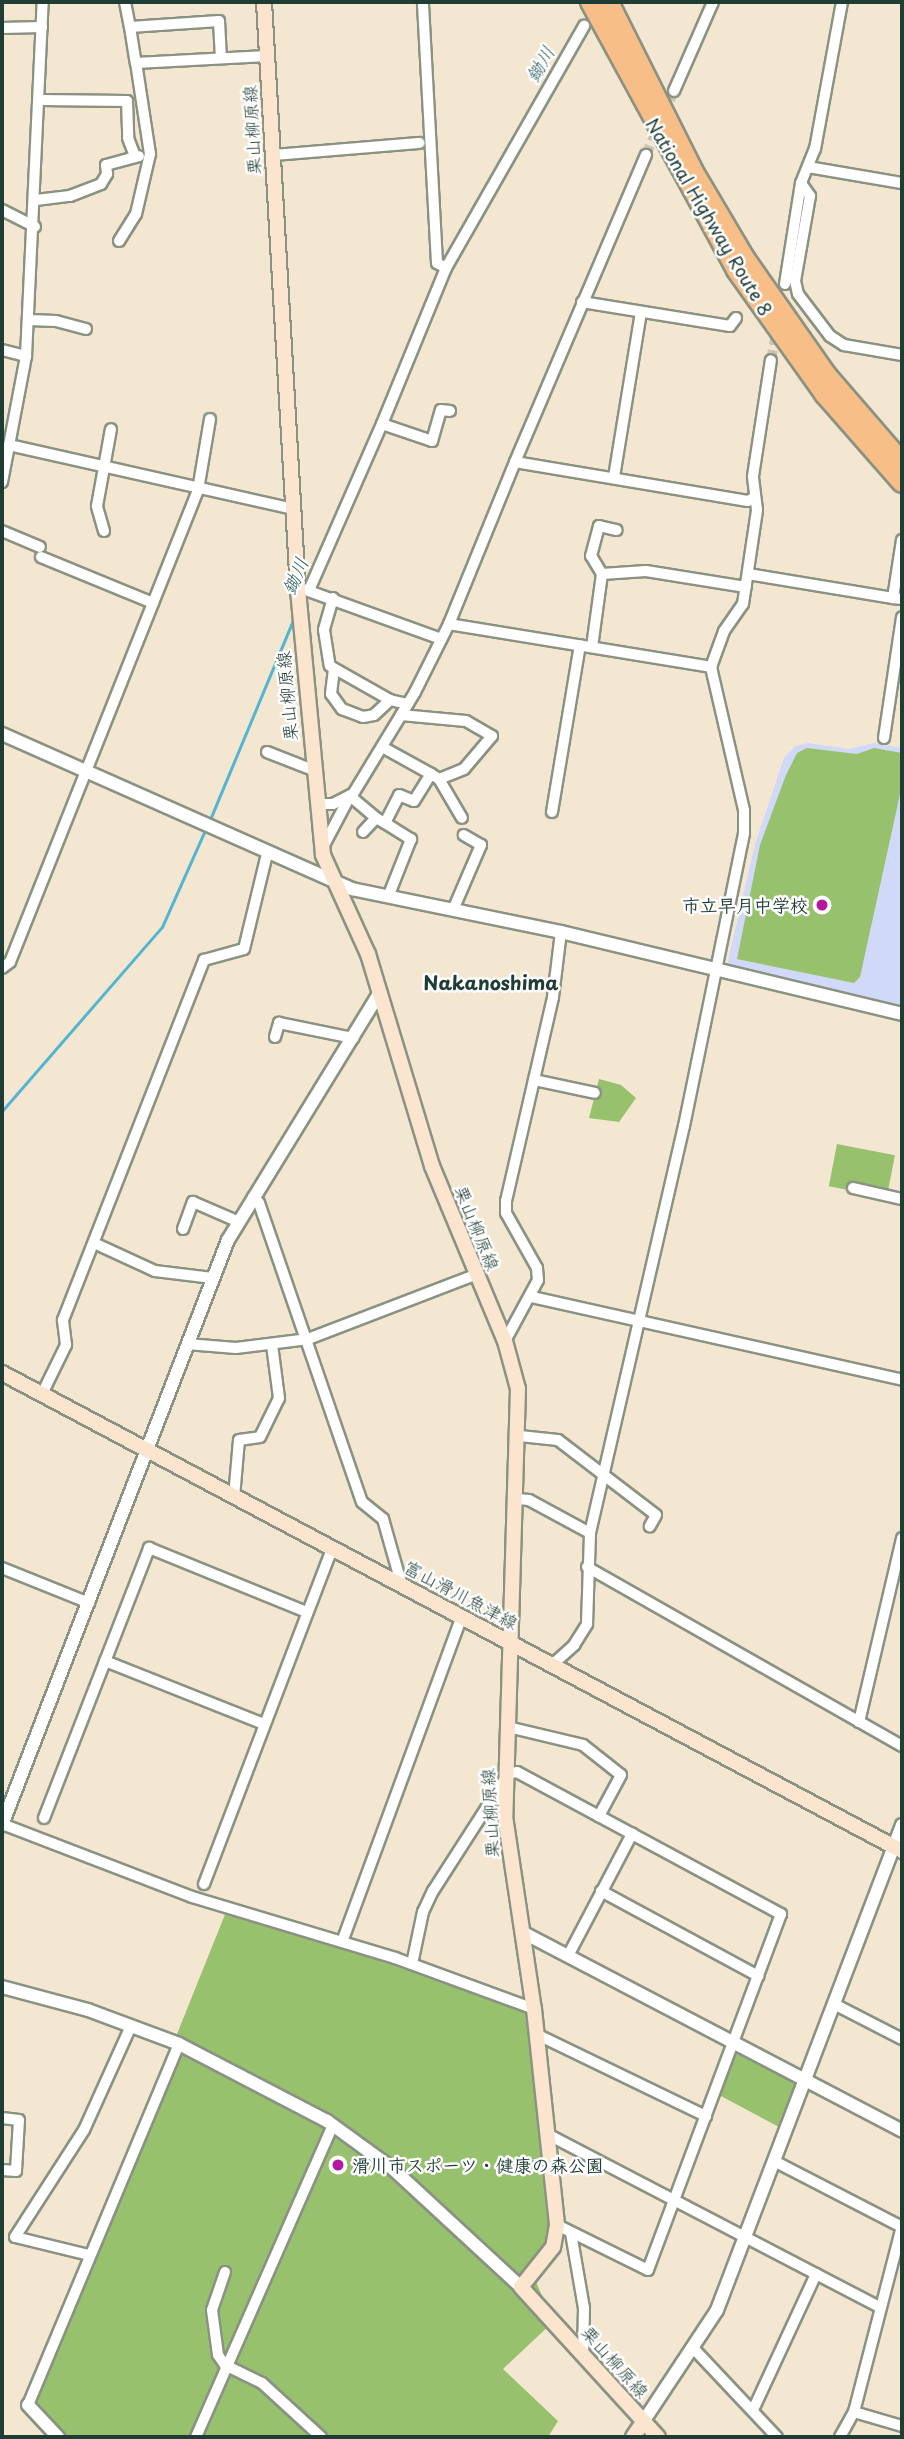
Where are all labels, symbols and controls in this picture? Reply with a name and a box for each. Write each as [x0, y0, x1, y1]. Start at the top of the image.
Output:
water label: 鋤川 [521, 42, 559, 86]
street label: 栗山柳原線 [239, 84, 265, 176]
street label: National Highway Route 8 [641, 114, 777, 320]
water label: 鋤川 [277, 554, 313, 598]
street label: 栗山柳原線 [272, 650, 302, 742]
place label: 市立早月中学校 [682, 894, 808, 916]
marker: 市立早月中学校 [814, 897, 830, 913]
district label: Nakanoshima [424, 972, 558, 994]
street label: 栗山柳原線 [450, 1182, 504, 1274]
street label: 富山滑川魚津線 [400, 1556, 522, 1634]
street label: 栗山柳原線 [477, 1767, 503, 1859]
place label: 滑川市スポーツ・健康の森公園 [352, 2154, 604, 2176]
marker: 滑川市スポーツ・健康の森公園 [330, 2157, 346, 2173]
street label: 栗山柳原線 [577, 2321, 653, 2403]

